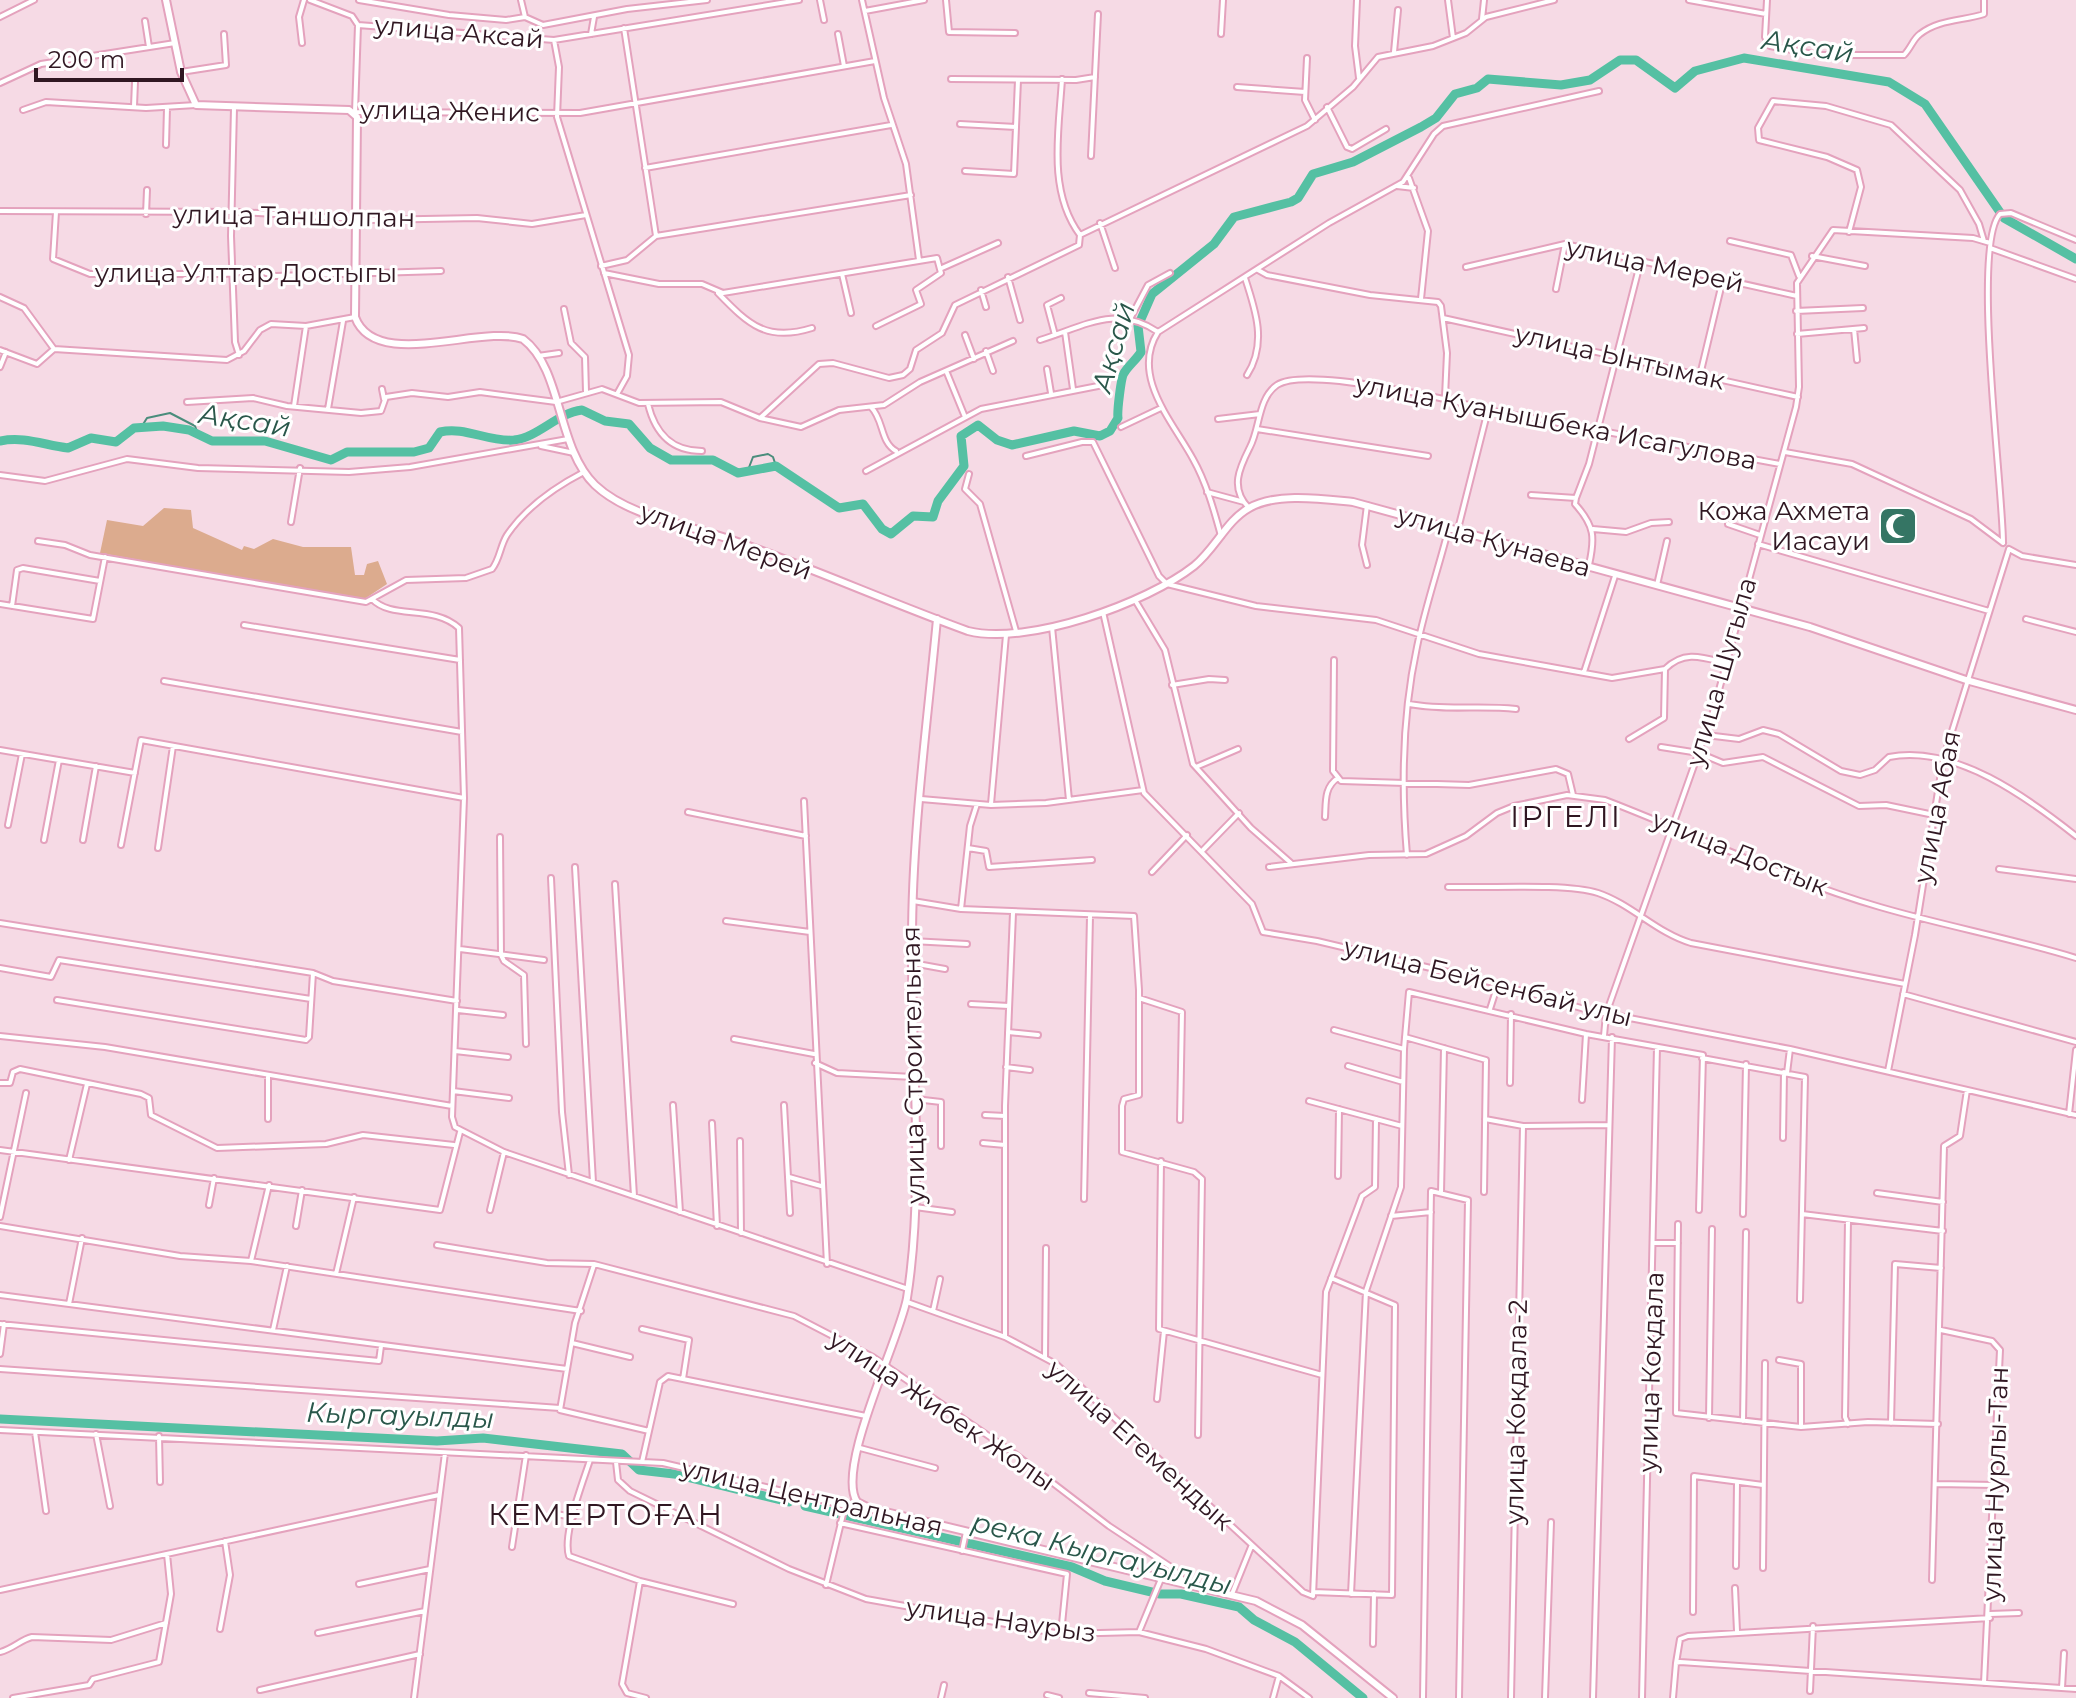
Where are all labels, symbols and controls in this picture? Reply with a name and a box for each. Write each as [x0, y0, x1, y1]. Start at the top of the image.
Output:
street label: улица Аксай [372, 9, 545, 55]
water label: Ақсай [1758, 22, 1856, 70]
scale bar [36, 32, 182, 82]
text: 200 m [48, 45, 125, 74]
street label: улица Женис [359, 93, 540, 129]
street label: улица Таншолпан [171, 198, 416, 234]
street label: улица Мерей [1562, 230, 1747, 299]
street label: улица Улттар Достыгы [94, 257, 397, 289]
water label: Ақсай [1083, 298, 1142, 398]
street label: улица Ынтымак [1511, 317, 1728, 397]
street label: улица Куанышбека Исагулова [1352, 367, 1759, 477]
water label: Ақсай [195, 396, 293, 444]
street label: улица Мерей [635, 495, 816, 587]
place label: Кожа Ахмета Иасауи [1698, 495, 1870, 557]
street label: улица Кунаева [1393, 498, 1594, 584]
mosque icon: Кожа Ахмета Иасауи [1877, 505, 1919, 547]
street label: улица Шугыла [1678, 574, 1763, 771]
street label: улица Абая [1906, 728, 1967, 887]
district label: ІРГЕЛІ [1510, 798, 1622, 835]
street label: улица Достык [1646, 803, 1833, 903]
street label: улица Строительная [895, 926, 931, 1205]
street label: улица Бейсенбай улы [1339, 930, 1636, 1033]
street label: улица Кокдала [1631, 1271, 1670, 1474]
street label: улица Кокдала-2 [1498, 1299, 1534, 1526]
street label: улица Жибек Жолы [822, 1322, 1061, 1498]
street label: улица Егемендык [1040, 1352, 1240, 1537]
street label: улица Нурлы-Тан [1975, 1366, 2015, 1603]
water label: Кыргауылды [305, 1395, 495, 1435]
street label: улица Центральная [677, 1451, 946, 1543]
district label: КЕМЕРТОҒАН [488, 1496, 724, 1533]
water label: река Кыргауылды [968, 1504, 1236, 1602]
street label: улица Наурыз [903, 1591, 1098, 1649]

